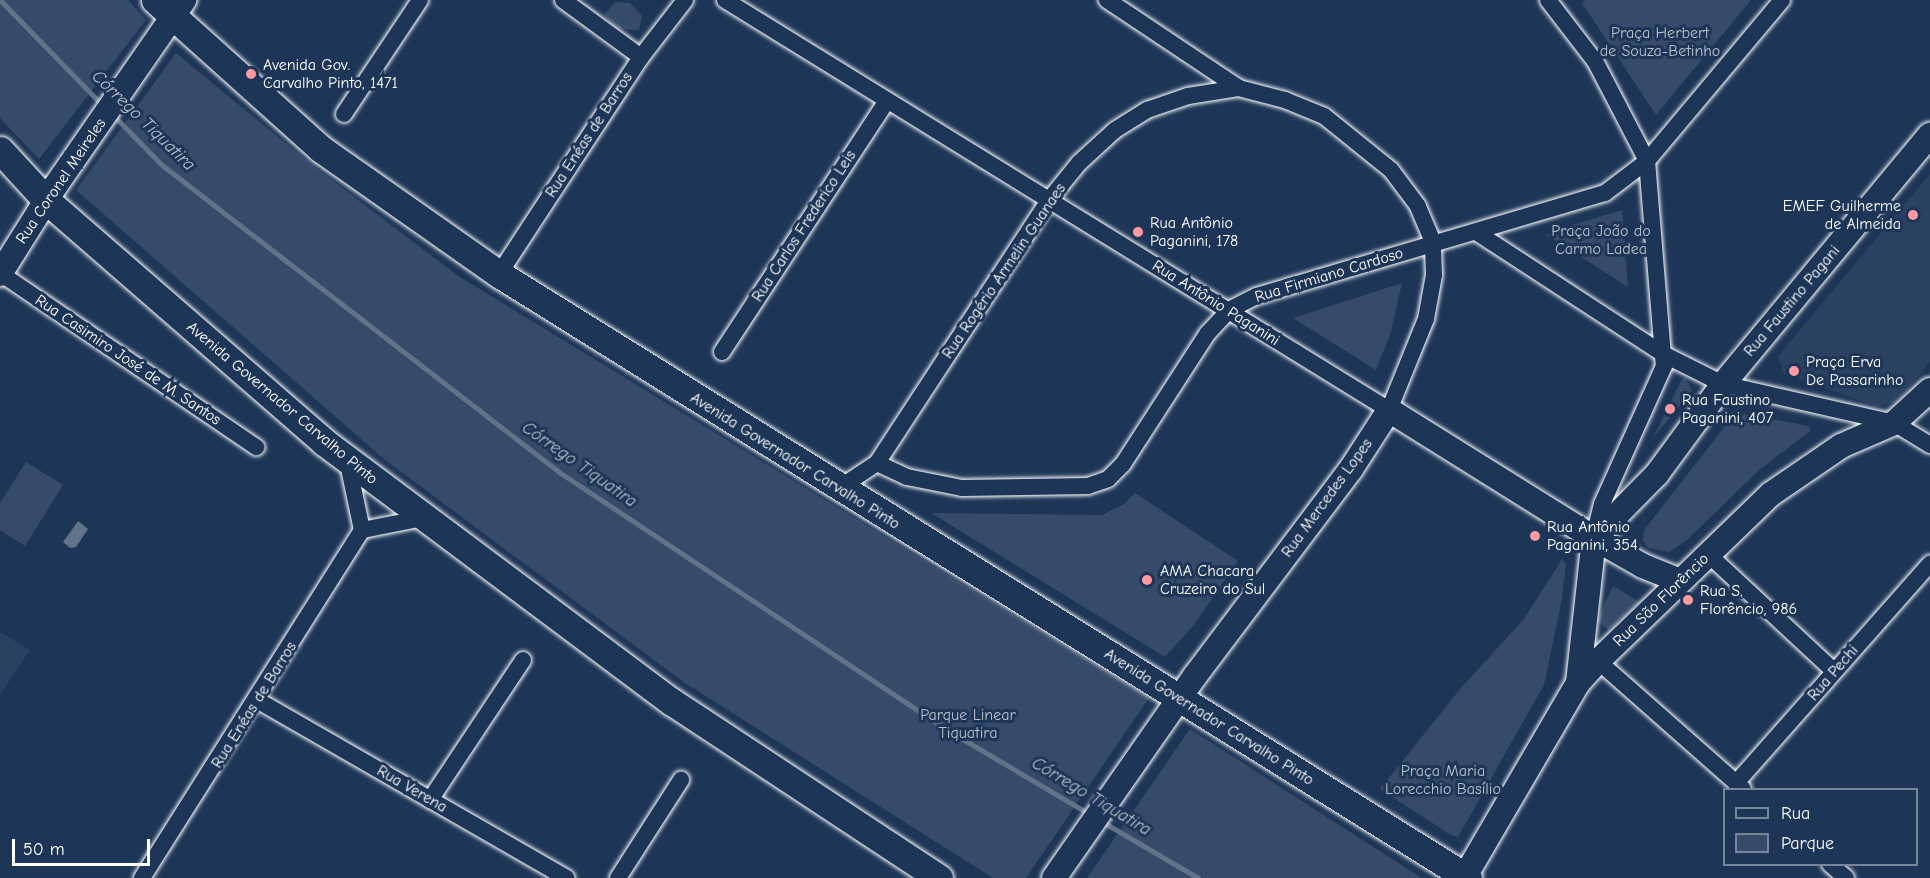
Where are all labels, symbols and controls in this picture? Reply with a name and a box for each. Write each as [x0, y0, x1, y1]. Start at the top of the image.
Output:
park label: Praça Herbert de Souza-Betinho [1600, 23, 1720, 61]
place label: Avenida Gov. Carvalho Pinto, 1471 [263, 55, 398, 93]
water label: Córrego Tiquatira [87, 66, 199, 176]
marker: Avenida Gov. Carvalho Pinto, 1471 [244, 67, 258, 81]
street label: Rua Enéas de Barros [541, 69, 637, 201]
street label: Rua Coronel Meireles [12, 115, 110, 247]
street label: Rua Carlos Frederico Leis [748, 147, 860, 305]
street label: Rua Rogério Armelin Guanaes [938, 180, 1070, 362]
place label: EMEF Guilherme de Almeida [1783, 196, 1901, 234]
marker: EMEF Guilherme de Almeida [1906, 208, 1920, 222]
place label: Rua Antônio Paganini, 178 [1150, 213, 1238, 251]
park label: Praça João do Carmo Ladea [1551, 221, 1651, 259]
marker: Rua Antônio Paganini, 178 [1131, 225, 1145, 239]
street label: Rua Faustino Pagani [1740, 241, 1844, 361]
street label: Rua Firmiano Cardoso [1252, 243, 1406, 307]
street label: Rua Antônio Paganini [1149, 256, 1283, 350]
street label: Rua Casimiro José de M. Santos [31, 290, 225, 430]
street label: Avenida Governador Carvalho Pinto [183, 317, 381, 489]
place label: Praça Erva De Passarinho [1806, 352, 1903, 390]
marker: Praça Erva De Passarinho [1787, 364, 1801, 378]
street label: Avenida Governador Carvalho Pinto [687, 388, 903, 534]
place label: Rua Faustino Paganini, 407 [1682, 390, 1773, 428]
marker: Rua Faustino Paganini, 407 [1663, 402, 1677, 416]
water label: Córrego Tiquatira [517, 417, 641, 513]
street label: Rua Mercedes Lopes [1277, 435, 1377, 561]
place label: Rua Antônio Paganini, 354 [1547, 517, 1638, 555]
marker: Rua Antônio Paganini, 354 [1528, 529, 1542, 543]
street label: Rua São Florêncio [1609, 549, 1713, 651]
place label: AMA Chacara Cruzeiro do Sul [1160, 561, 1265, 599]
marker: AMA Chacara Cruzeiro do Sul [1138, 571, 1156, 589]
place label: Rua S. Florêncio, 986 [1700, 581, 1797, 619]
marker: Rua S. Florêncio, 986 [1681, 593, 1695, 607]
street label: Rua Enéas de Barros [207, 638, 301, 772]
street label: Rua Pechi [1804, 641, 1862, 705]
street label: Avenida Governador Carvalho Pinto [1101, 644, 1317, 790]
park label: Parque Linear Tiquatira [920, 705, 1016, 743]
water label: Córrego Tiquatira [1027, 753, 1155, 841]
street label: Rua Verena [373, 761, 451, 817]
park label: Praça Maria Lorecchio Basílio [1385, 761, 1501, 799]
legend [1723, 788, 1918, 866]
text: Rua [1781, 803, 1810, 824]
scale bar [15, 827, 153, 865]
text: Parque [1781, 833, 1834, 854]
text: 50 m [23, 839, 65, 860]

